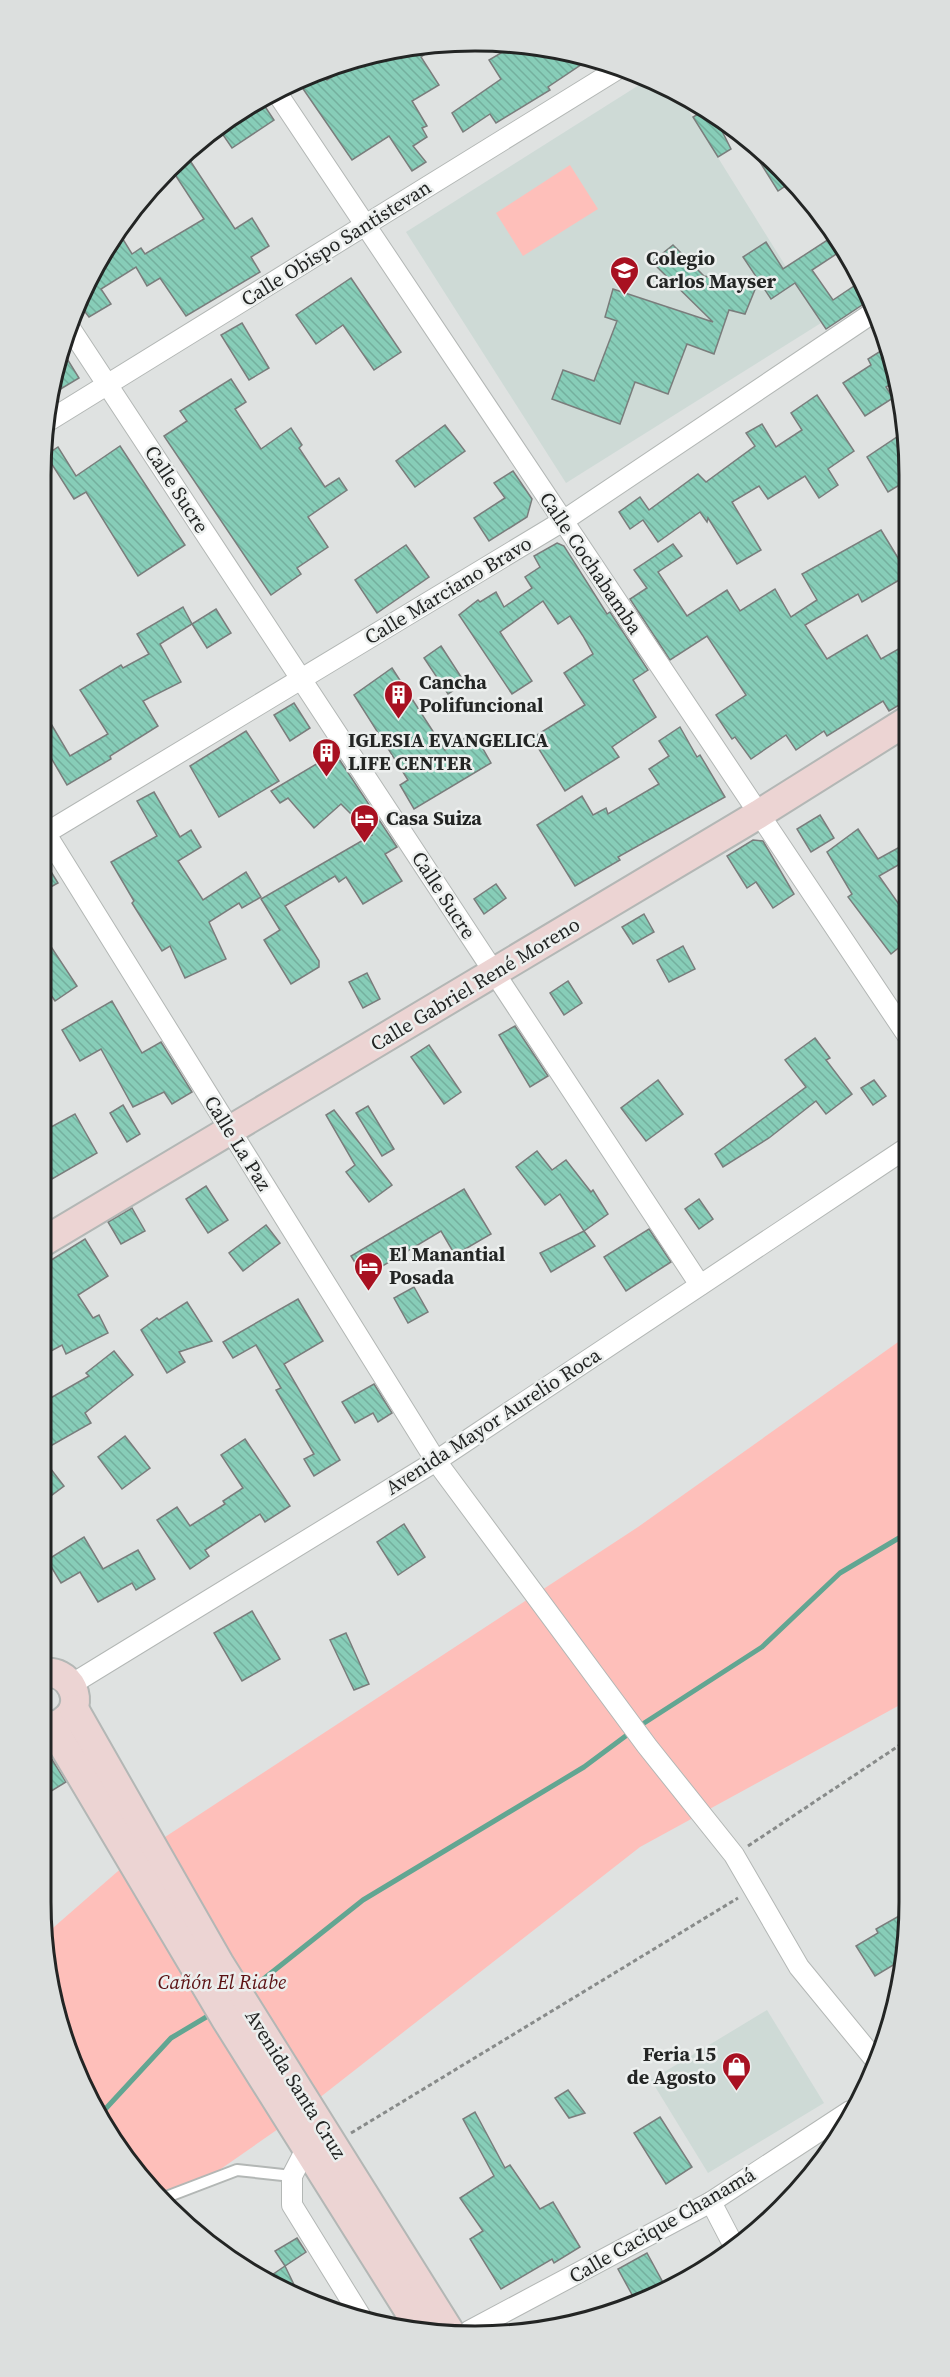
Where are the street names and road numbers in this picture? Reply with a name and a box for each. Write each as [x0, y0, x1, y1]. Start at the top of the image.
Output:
street label: Calle Obispo Santistevan [236, 173, 436, 313]
street label: Calle Sucre [138, 440, 216, 538]
street label: Calle Cochabamba [533, 486, 650, 640]
street label: Calle Marciano Bravo [359, 529, 537, 651]
street label: Calle Sucre [405, 846, 483, 944]
street label: Calle Gabriel René Moreno [365, 910, 585, 1058]
street label: Calle La Paz [198, 1090, 278, 1196]
street label: Avenida Mayor Aurelio Roca [380, 1340, 607, 1501]
street label: Avenida Santa Cruz [239, 2004, 353, 2164]
street label: Calle Cacique Chanamá [564, 2160, 761, 2290]

